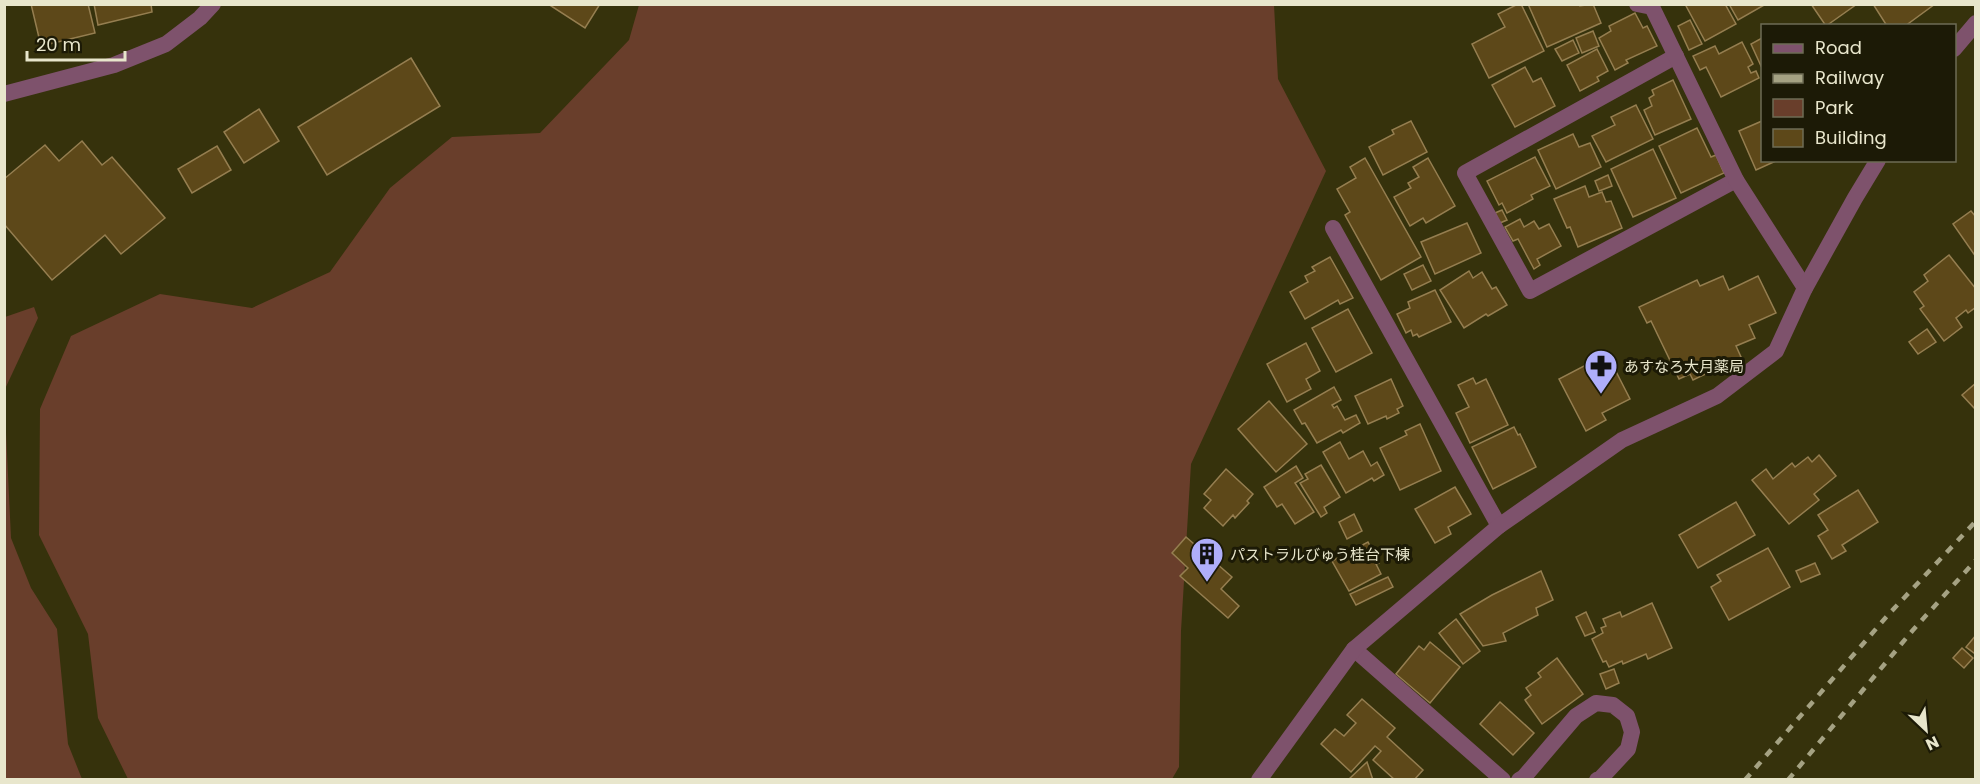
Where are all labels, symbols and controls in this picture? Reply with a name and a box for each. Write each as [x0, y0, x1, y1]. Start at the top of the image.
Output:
scale bar [27, 24, 124, 62]
legend [1761, 24, 1956, 162]
text: 20 m [36, 32, 81, 57]
text: Road [1815, 35, 1862, 60]
text: Railway [1815, 65, 1884, 90]
text: Park [1815, 95, 1854, 120]
text: Building [1815, 125, 1887, 150]
pharmacy icon: あすなろ大月薬局 [1583, 348, 1619, 395]
place label: あすなろ大月薬局 [1624, 356, 1744, 377]
building icon: パストラルびゅう桂台下棟 [1189, 536, 1225, 583]
place label: パストラルびゅう桂台下棟 [1230, 544, 1410, 565]
north arrow [1896, 700, 1956, 760]
text: N [1922, 730, 1943, 756]

